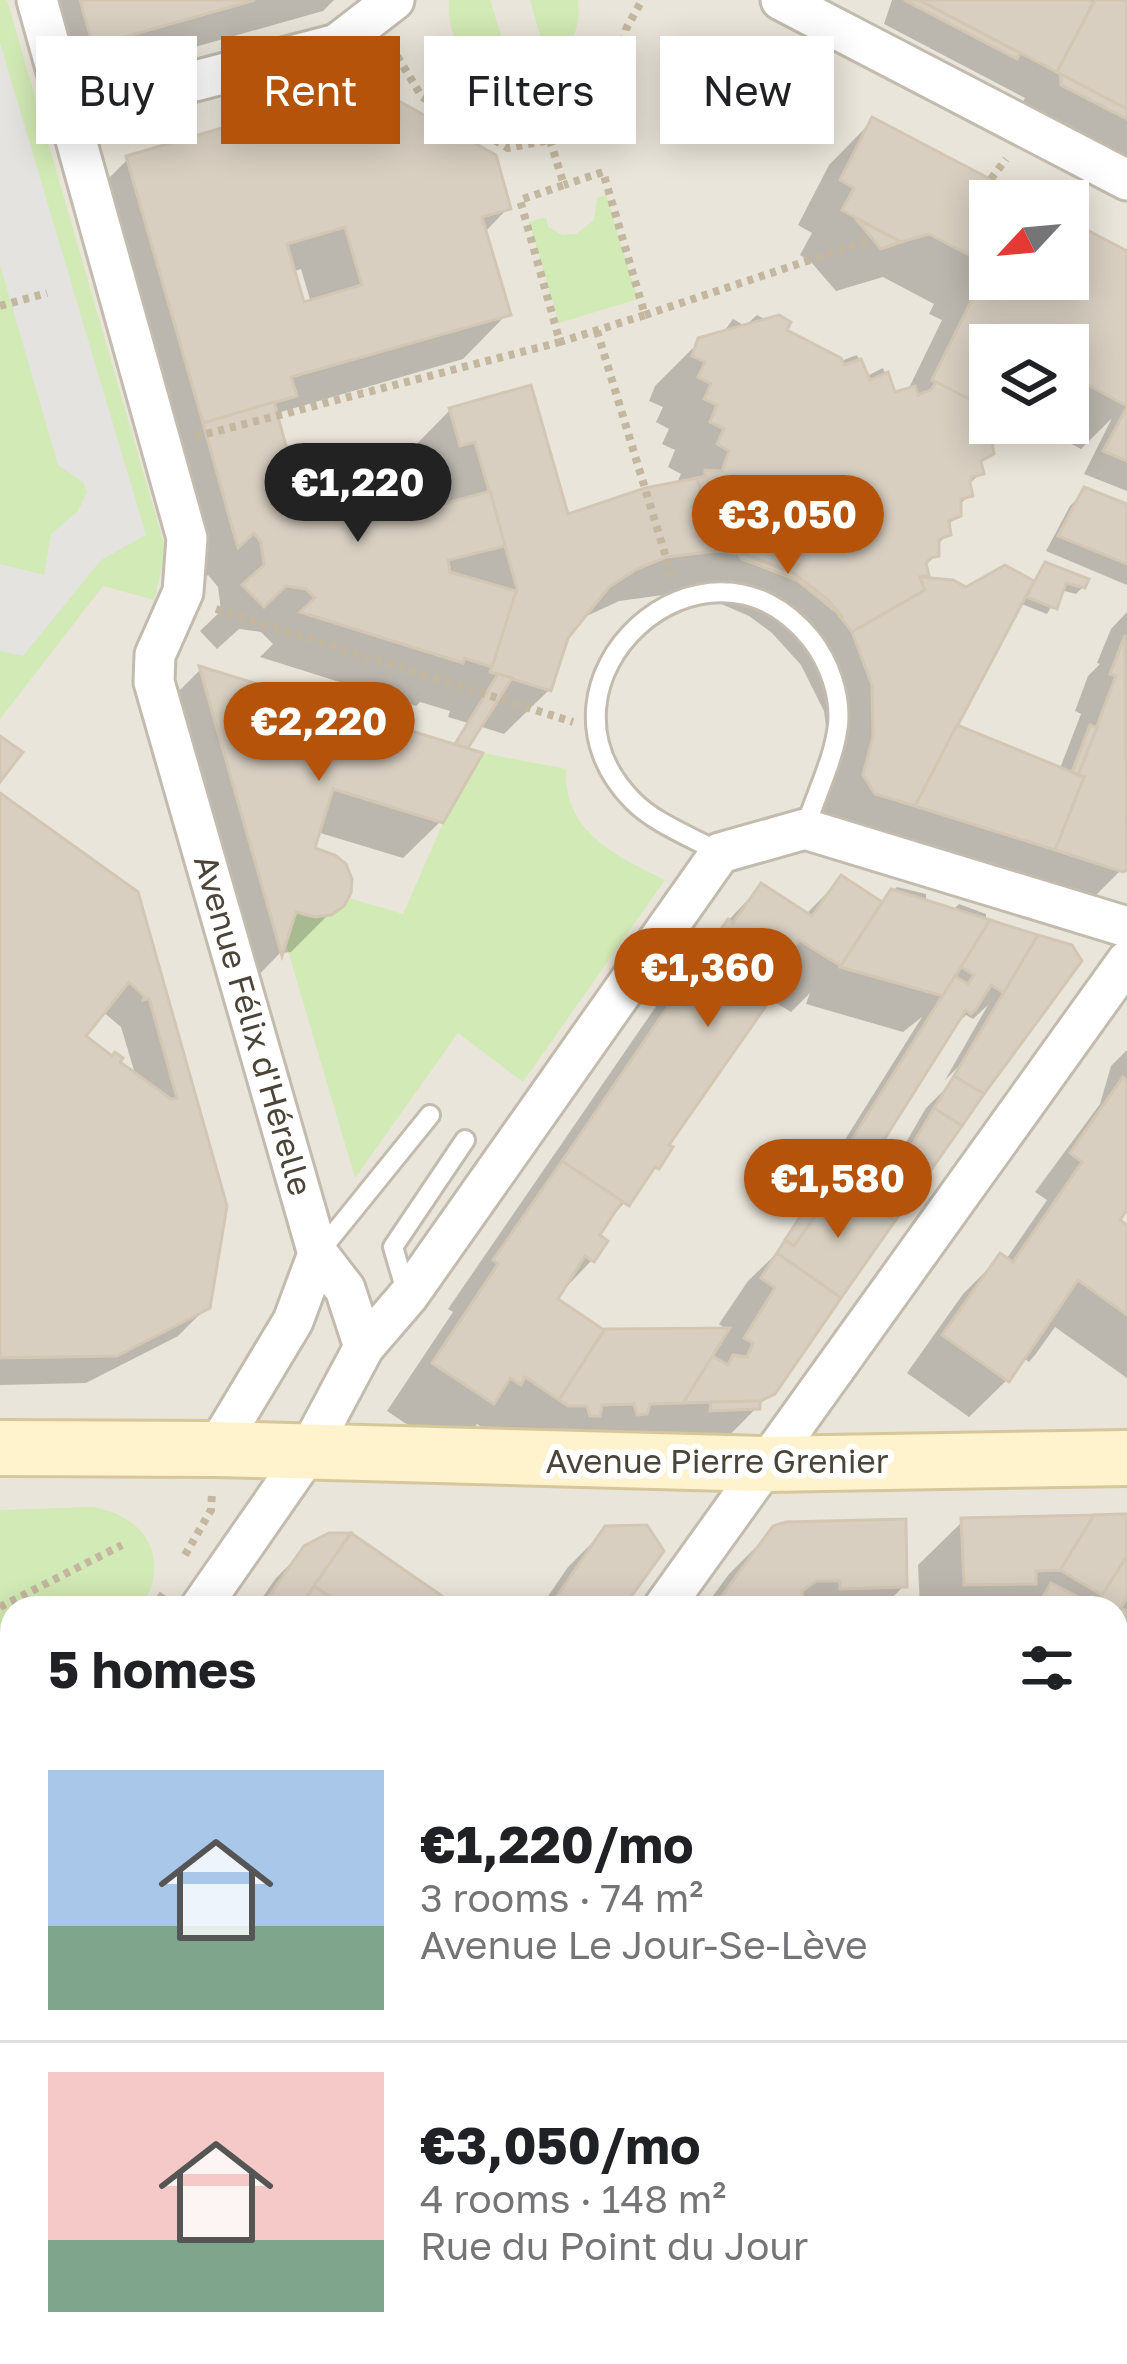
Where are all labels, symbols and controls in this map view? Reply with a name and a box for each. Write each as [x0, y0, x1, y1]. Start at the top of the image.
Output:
chip: Buy [36, 36, 197, 144]
chip: Rent [221, 36, 400, 144]
chip: Filters [424, 36, 636, 144]
chip: New [660, 36, 834, 144]
north arrow [969, 180, 1089, 300]
map controls [969, 180, 1089, 444]
button: layers [969, 324, 1089, 444]
pin: €1,220 [260, 443, 456, 545]
text: €1,220 [292, 458, 425, 505]
pin: €3,050 [690, 475, 886, 577]
text: €3,050 [719, 490, 857, 537]
pin: €2,220 [221, 682, 417, 784]
text: €2,220 [251, 697, 387, 744]
street label: Avenue Félix d'Hérelle [187, 850, 321, 1200]
pin: €1,360 [610, 928, 806, 1030]
text: €1,360 [641, 943, 775, 990]
pin: €1,580 [740, 1139, 936, 1241]
text: €1,580 [771, 1154, 905, 1201]
street label: Avenue Pierre Grenier [545, 1441, 889, 1480]
icon: filters [1014, 1635, 1080, 1701]
text: 5 homes [48, 1638, 257, 1699]
text: €1,220/mo [420, 1813, 694, 1874]
icon: home [144, 1818, 288, 1962]
text: 3 rooms · 74 m² [420, 1874, 703, 1921]
text: Avenue Le Jour-Se-Lève [420, 1921, 868, 1968]
text: €3,050/mo [420, 2114, 701, 2175]
icon: home [144, 2120, 288, 2264]
text: 4 rooms · 148 m² [420, 2175, 726, 2222]
text: Rue du Point du Jour [420, 2222, 808, 2269]

